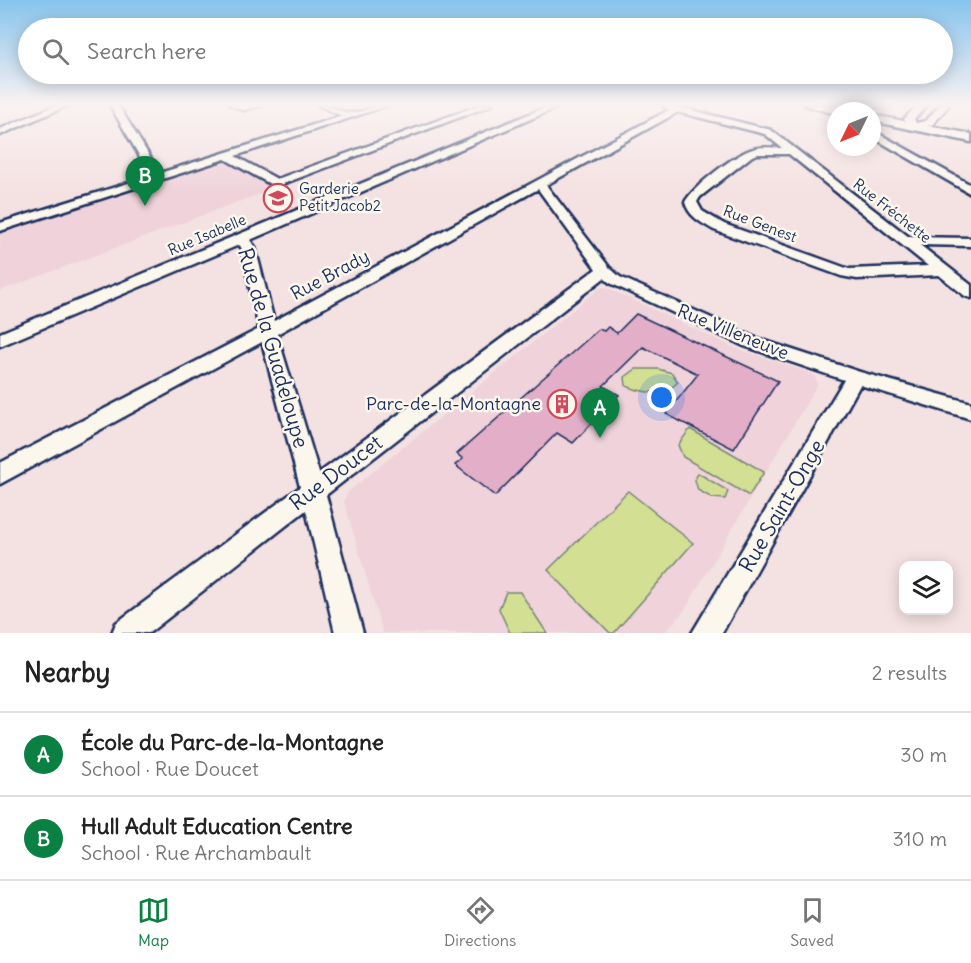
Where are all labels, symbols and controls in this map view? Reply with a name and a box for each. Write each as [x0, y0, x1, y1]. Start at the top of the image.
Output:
search box [18, 18, 953, 84]
icon: search [39, 35, 72, 68]
text: Search here [87, 37, 206, 65]
north arrow [827, 102, 881, 156]
pin: B [126, 156, 164, 206]
street label: Rue Fréchette [849, 174, 935, 247]
place label: Garderie Petit Jacob2 [299, 179, 381, 215]
school or university icon: Garderie Petit Jacob2 [262, 182, 294, 214]
street label: Rue Genest [721, 201, 800, 246]
street label: Rue Isabelle [165, 210, 249, 259]
street label: Rue Brady [287, 244, 373, 305]
street label: Rue de la Guadeloupe [232, 245, 315, 451]
street label: Rue Villeneuve [674, 299, 792, 364]
your location [647, 383, 676, 412]
building icon: Parc-de-la-Montagne [546, 388, 578, 420]
pin: A [580, 388, 620, 438]
place label: Parc-de-la-Montagne [366, 392, 541, 415]
street label: Rue Doucet [284, 429, 387, 516]
street label: Rue Saint-Onge [733, 434, 831, 577]
map controls [899, 561, 953, 615]
button: layers [899, 561, 953, 615]
text: Nearby [24, 656, 110, 689]
text: 2 results [872, 660, 947, 685]
text: École du Parc-de-la-Montagne [81, 728, 384, 756]
text: A [37, 742, 50, 767]
text: 30 m [900, 742, 947, 767]
text: School · Rue Doucet [81, 756, 259, 781]
text: Hull Adult Education Centre [81, 812, 353, 840]
text: B [37, 826, 50, 851]
text: 310 m [892, 826, 947, 851]
text: School · Rue Archambault [81, 840, 311, 865]
tab: Map [137, 894, 170, 950]
tab: Directions [444, 894, 516, 950]
tab: Saved [790, 894, 834, 950]

